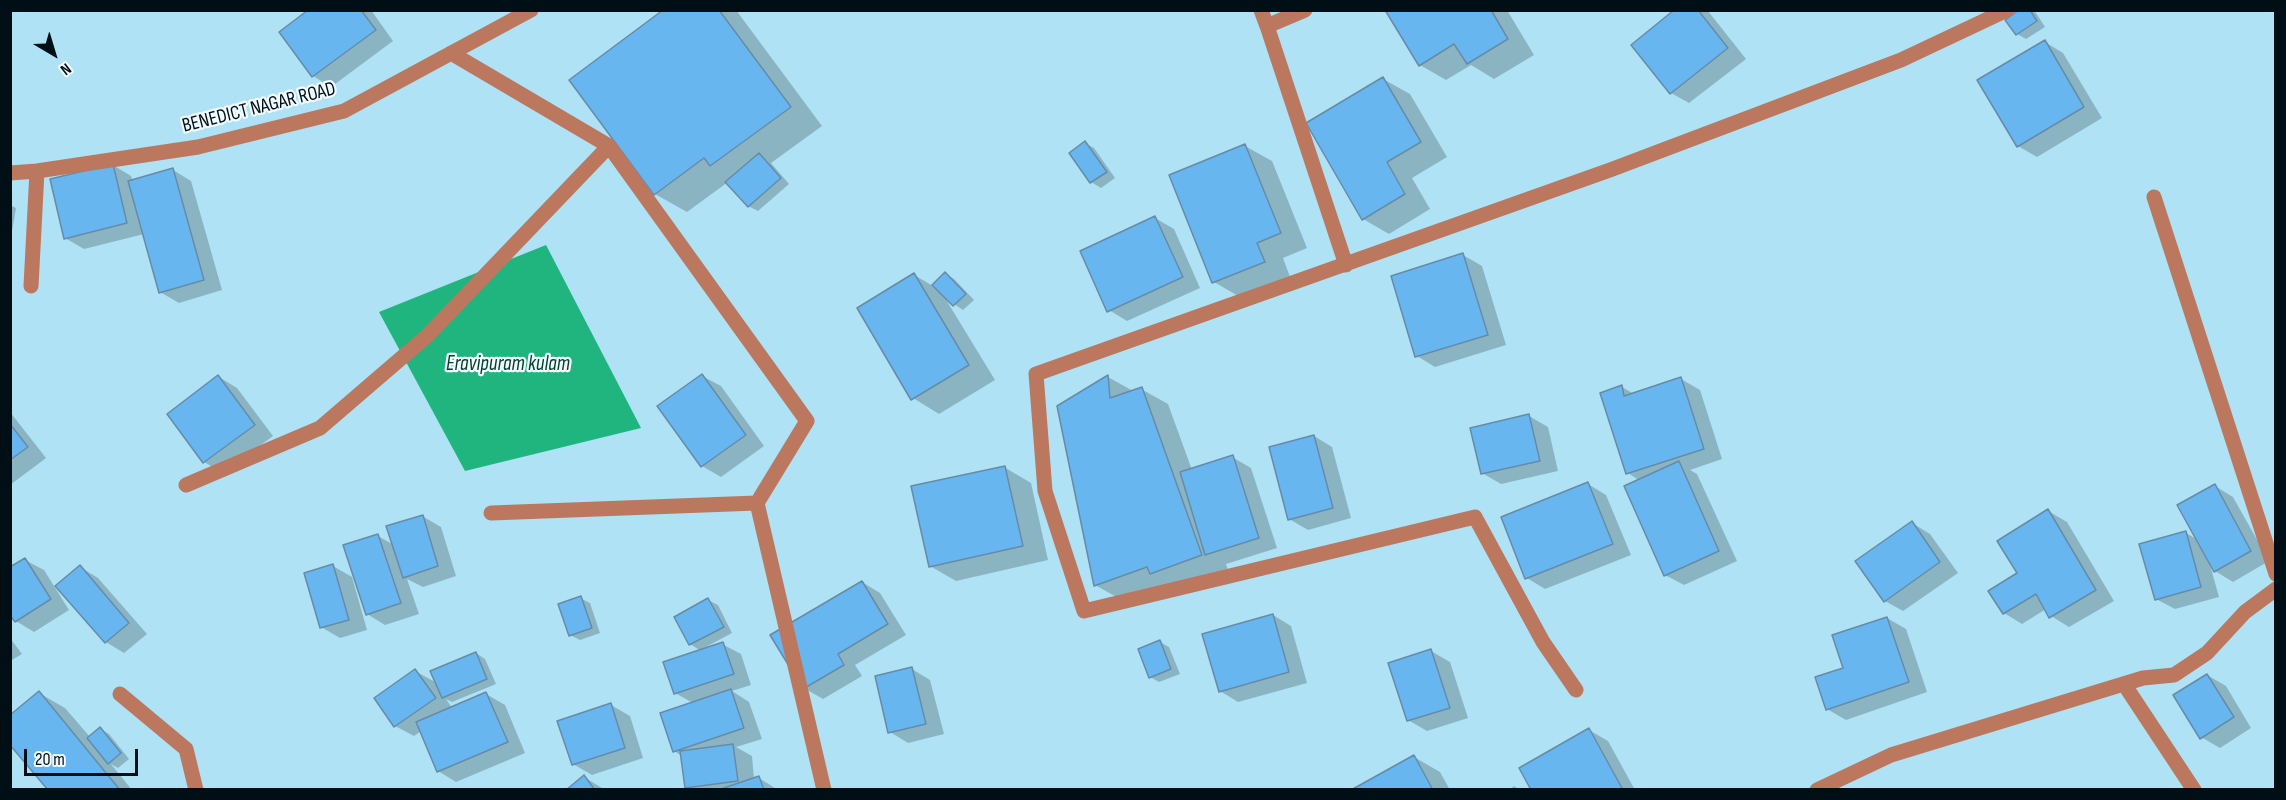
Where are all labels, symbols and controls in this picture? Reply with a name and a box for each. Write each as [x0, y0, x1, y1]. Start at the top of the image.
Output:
north arrow [24, 24, 84, 84]
text: N [56, 58, 75, 79]
street label: BENEDICT NAGAR ROAD [180, 77, 338, 139]
water label: Eravipuram kulam [446, 352, 570, 378]
scale bar [27, 737, 141, 775]
text: 20 m [35, 749, 65, 770]

